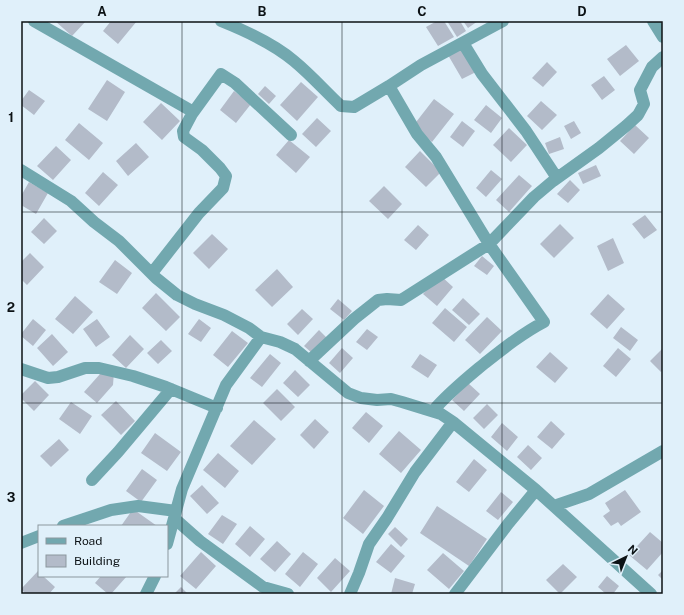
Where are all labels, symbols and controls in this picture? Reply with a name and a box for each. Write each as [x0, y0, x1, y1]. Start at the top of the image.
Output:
text: A [97, 4, 107, 19]
text: B [258, 4, 267, 19]
text: C [417, 4, 427, 19]
text: D [577, 4, 587, 19]
text: 1 [8, 110, 14, 125]
text: 2 [7, 300, 15, 315]
text: 3 [7, 490, 16, 505]
legend [38, 525, 168, 577]
text: Road [74, 534, 102, 548]
north arrow [606, 537, 646, 577]
text: N [626, 542, 640, 557]
text: Building [74, 554, 120, 568]

